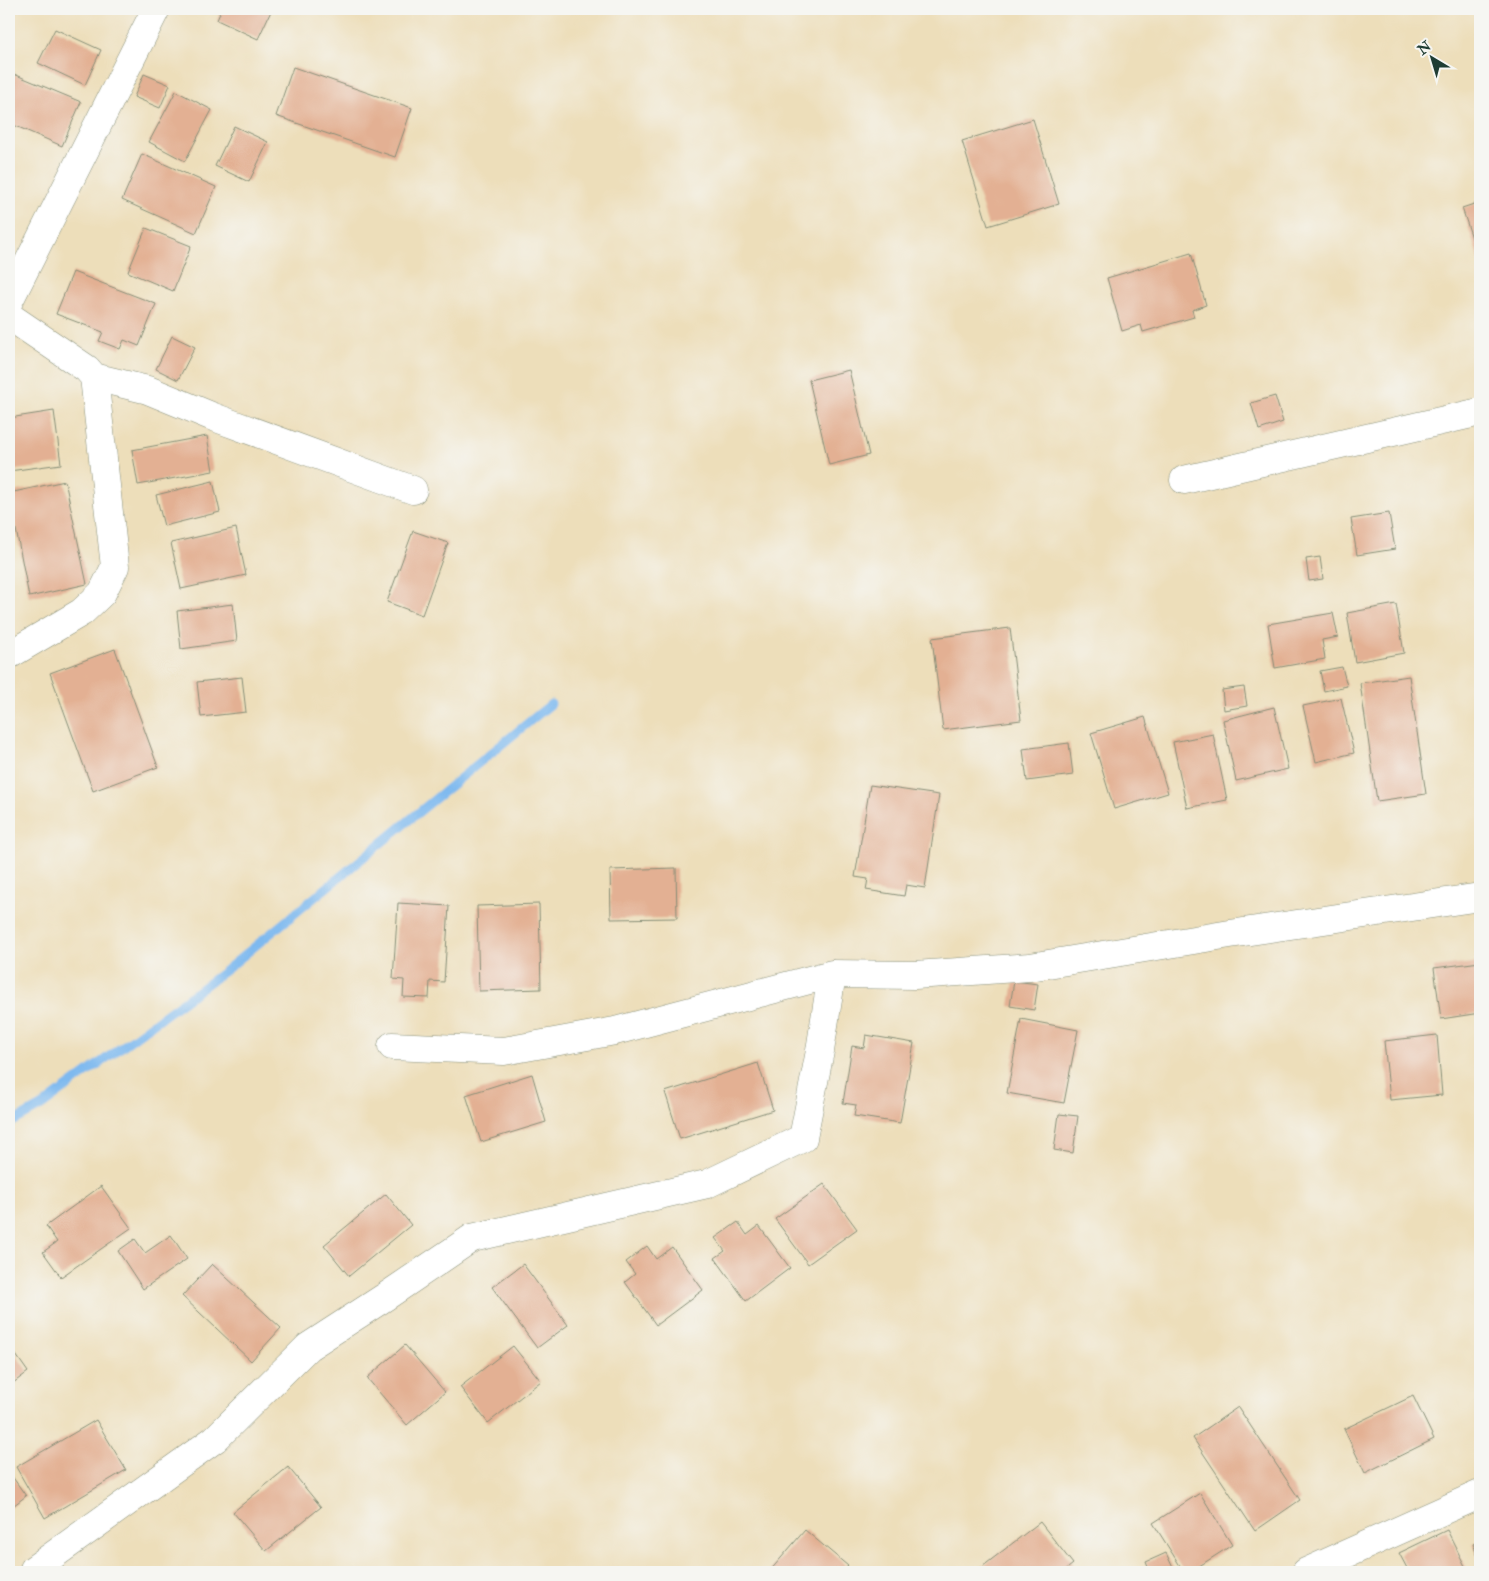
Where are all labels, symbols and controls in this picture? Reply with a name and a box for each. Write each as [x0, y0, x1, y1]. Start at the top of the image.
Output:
north arrow [1406, 32, 1456, 82]
text: N [1413, 37, 1435, 59]

